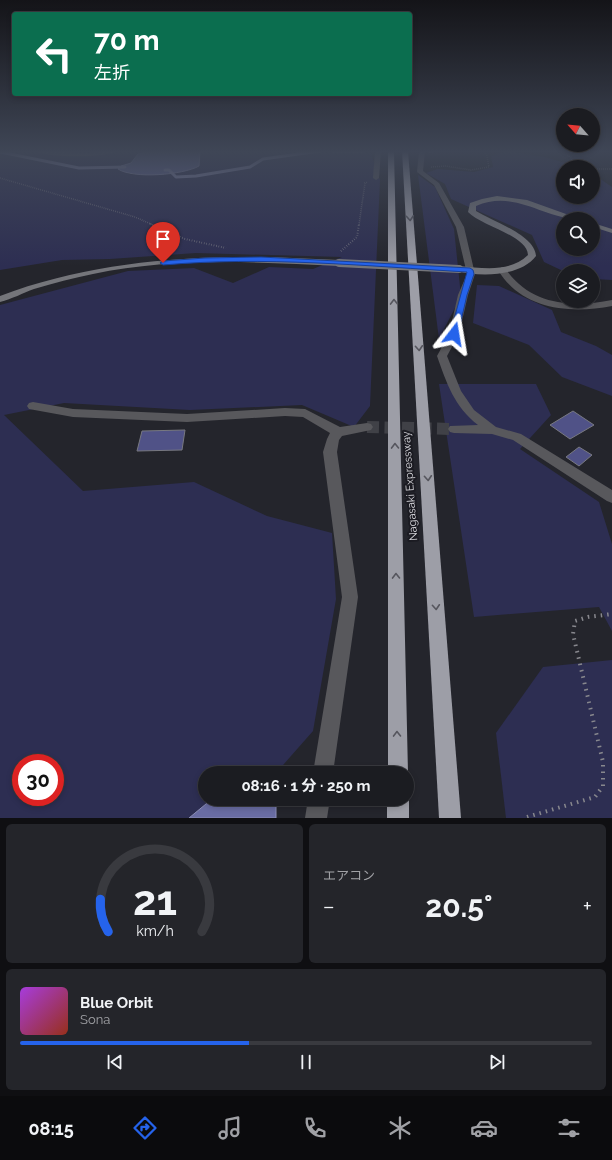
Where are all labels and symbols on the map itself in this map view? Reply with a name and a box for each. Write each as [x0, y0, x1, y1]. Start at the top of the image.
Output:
north arrow [556, 108, 600, 152]
one-way arrow [406, 215, 415, 221]
pin [146, 222, 180, 263]
one-way arrow [390, 299, 398, 305]
position arrow [433, 313, 475, 355]
one-way arrow [415, 345, 424, 351]
street label: Nagasaki Expressway [400, 431, 420, 541]
one-way arrow [391, 443, 399, 449]
one-way arrow [423, 475, 432, 481]
one-way arrow [392, 573, 400, 579]
one-way arrow [432, 604, 441, 610]
one-way arrow [393, 731, 402, 737]
speed limit sign: 30 [12, 754, 64, 806]

